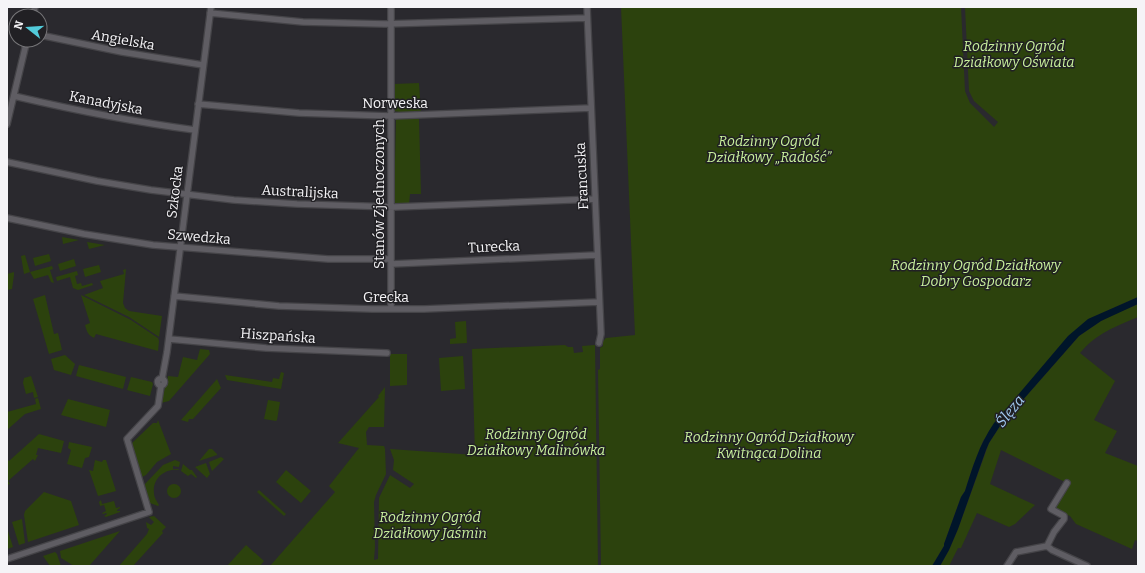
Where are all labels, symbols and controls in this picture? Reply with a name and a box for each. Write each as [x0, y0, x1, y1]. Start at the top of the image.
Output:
north arrow [8, 8, 48, 48]
text: N [11, 19, 27, 31]
street label: Angielska [90, 26, 156, 54]
park label: Rodzinny Ogród Działkowy Oświata [953, 38, 1075, 71]
street label: Kanadyjska [68, 88, 145, 119]
street label: Norweska [362, 95, 428, 112]
street label: Stanów Zjednoczonych [371, 119, 388, 269]
park label: Rodzinny Ogród Działkowy „Radość” [707, 133, 832, 166]
street label: Francuska [572, 142, 592, 210]
street label: Szkocka [163, 164, 187, 219]
street label: Australijska [261, 181, 339, 203]
street label: Szwedzka [167, 226, 232, 248]
street label: Turecka [468, 238, 521, 256]
park label: Rodzinny Ogród Działkowy Dobry Gospodarz [891, 257, 1062, 290]
street label: Grecka [363, 289, 409, 306]
street label: Hiszpańska [240, 325, 317, 347]
water label: Ślęza [992, 391, 1028, 431]
park label: Rodzinny Ogród Działkowy Malinówka [467, 426, 605, 459]
park label: Rodzinny Ogród Działkowy Kwitnąca Dolina [684, 429, 855, 462]
park label: Rodzinny Ogród Działkowy Jaśmin [373, 509, 487, 542]

